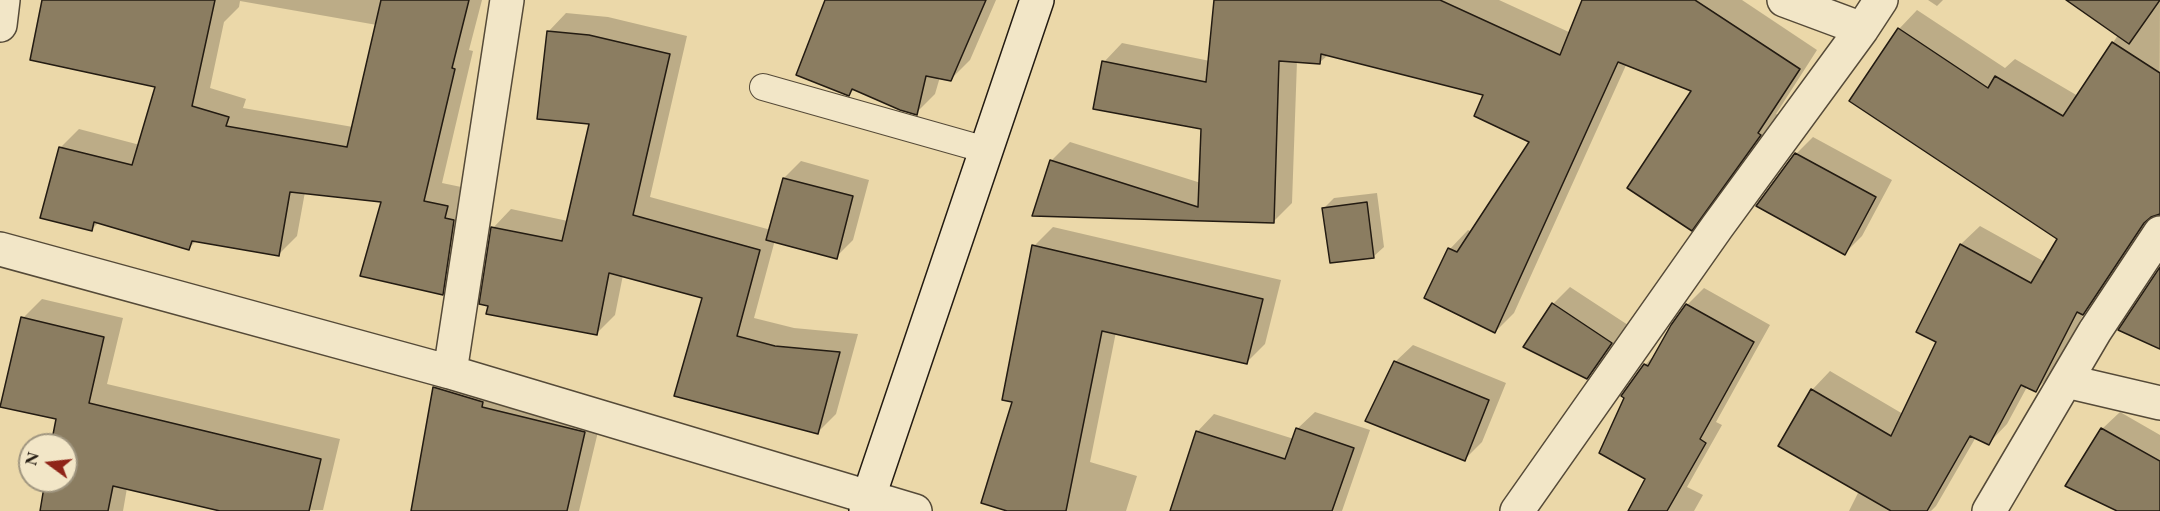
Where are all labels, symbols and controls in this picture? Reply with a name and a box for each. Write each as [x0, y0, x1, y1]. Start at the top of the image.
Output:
north arrow [18, 433, 78, 493]
text: N [20, 450, 44, 468]

